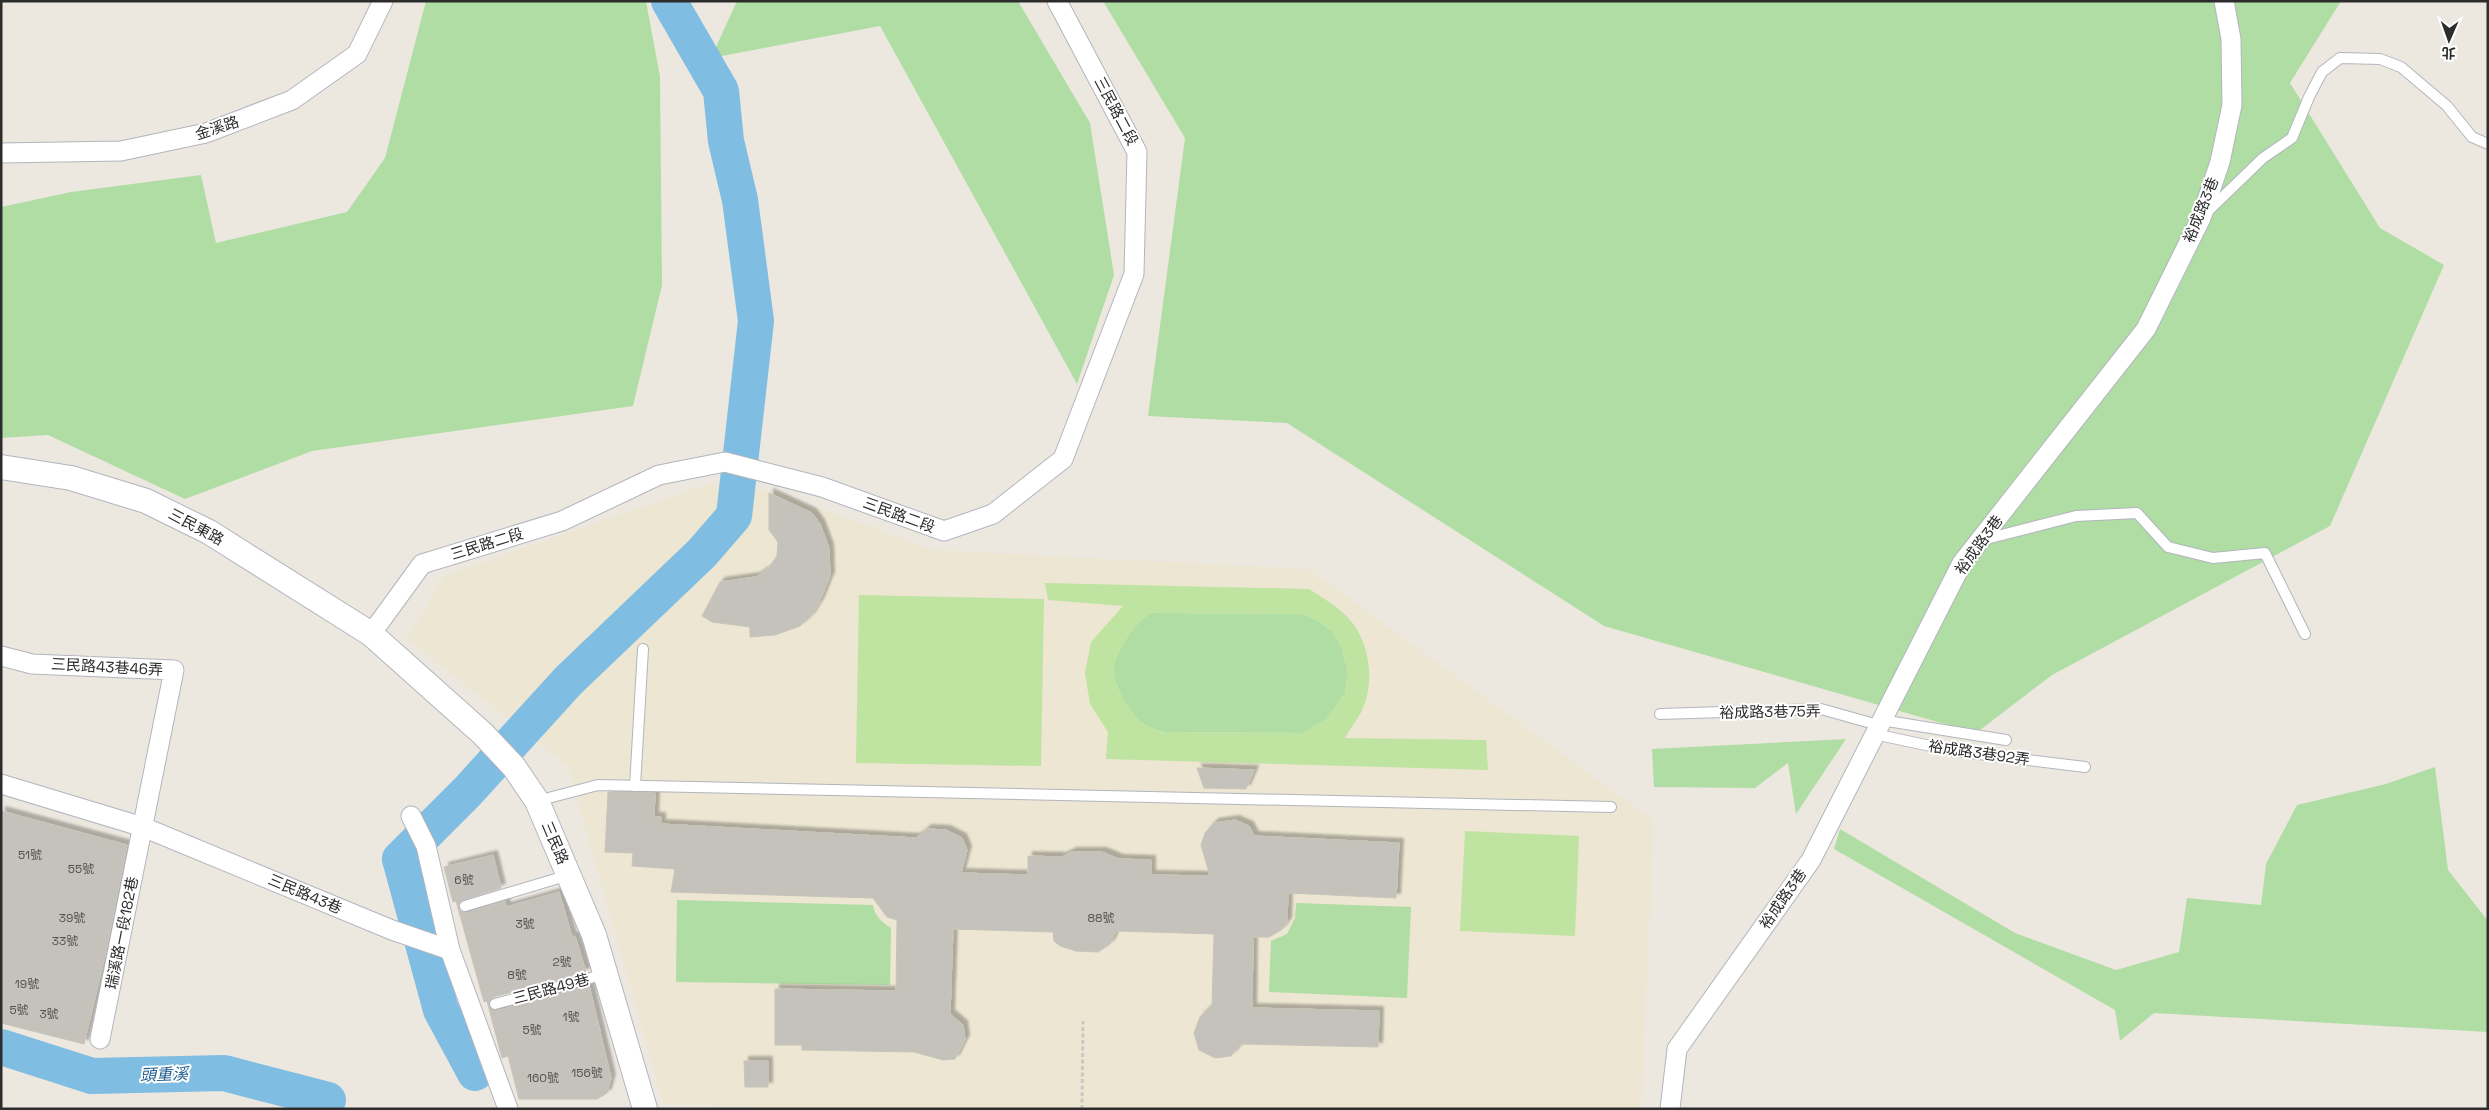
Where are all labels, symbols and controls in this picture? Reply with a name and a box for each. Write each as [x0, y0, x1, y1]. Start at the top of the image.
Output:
north arrow [2424, 15, 2474, 65]
text: 北 [2441, 44, 2456, 62]
street label: 三民路二段 [1090, 73, 1142, 148]
street label: 金溪路 [193, 112, 241, 144]
street label: 裕成路3巷 [2179, 174, 2222, 245]
street label: 三民路二段 [861, 493, 938, 536]
street label: 三民東路 [165, 504, 227, 549]
street label: 裕成路3巷 [1951, 511, 2007, 578]
street label: 三民路二段 [448, 523, 526, 564]
street label: 三民路43巷46弄 [51, 654, 163, 679]
street label: 裕成路3巷75弄 [1719, 701, 1821, 722]
street label: 裕成路3巷92弄 [1927, 736, 2031, 769]
street label: 三民路 [538, 818, 573, 867]
house number: 51號 [18, 847, 42, 863]
house number: 55號 [68, 861, 94, 877]
street label: 裕成路3巷 [1755, 865, 1810, 932]
street label: 三民路43巷 [265, 869, 345, 918]
house number: 6號 [454, 872, 474, 888]
street label: 瑞溪路一段182巷 [101, 875, 142, 991]
house number: 39號 [59, 910, 85, 926]
house number: 88號 [1088, 910, 1114, 926]
house number: 3號 [515, 916, 535, 932]
house number: 33號 [52, 933, 78, 949]
house number: 2號 [552, 954, 572, 970]
house number: 8號 [507, 967, 527, 983]
street label: 三民路49巷 [510, 969, 591, 1008]
house number: 19號 [15, 976, 39, 992]
house number: 5號 [9, 1002, 29, 1018]
house number: 3號 [39, 1006, 59, 1022]
house number: 1號 [562, 1009, 580, 1025]
house number: 5號 [522, 1022, 542, 1038]
water label: 頭重溪 [140, 1063, 190, 1086]
house number: 156號 [571, 1065, 603, 1081]
house number: 160號 [527, 1070, 559, 1086]

